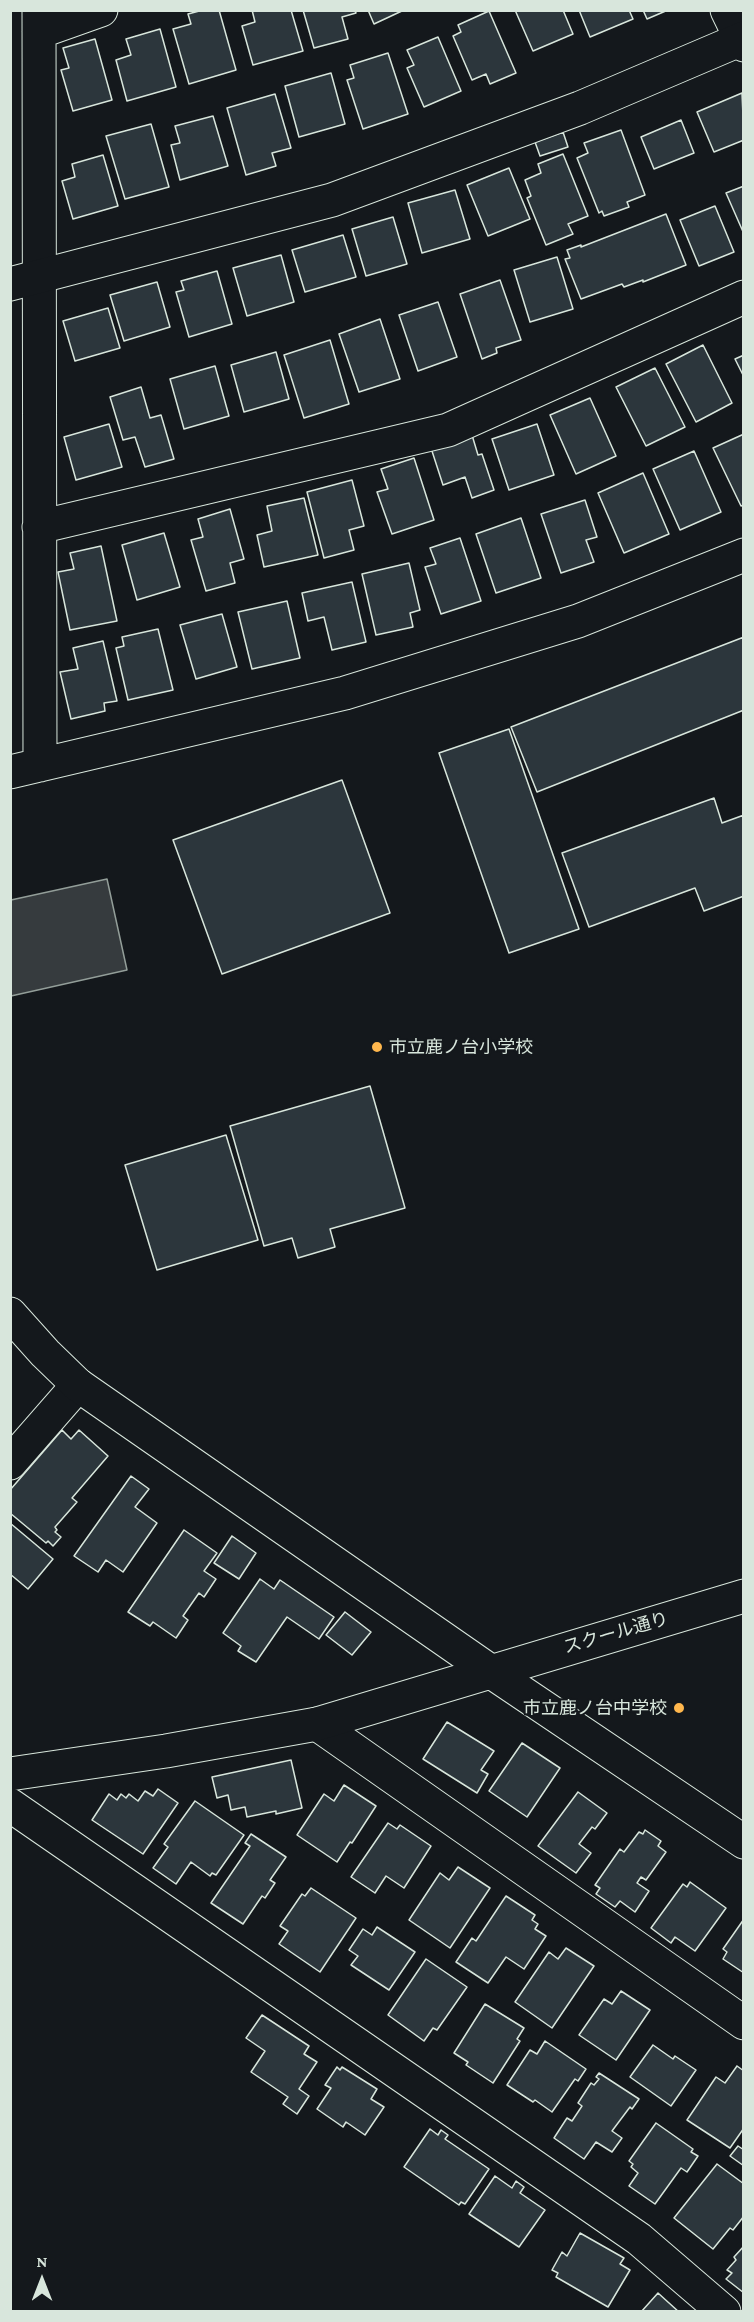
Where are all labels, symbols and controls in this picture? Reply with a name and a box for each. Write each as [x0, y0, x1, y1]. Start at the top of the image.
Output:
place label: 市立鹿ノ台小学校 [389, 1036, 533, 1058]
marker: 市立鹿ノ台小学校 [370, 1040, 384, 1054]
street label: スクール通り [561, 1608, 671, 1658]
place label: 市立鹿ノ台中学校 [523, 1697, 667, 1719]
marker: 市立鹿ノ台中学校 [672, 1701, 686, 1715]
north arrow [12, 2250, 72, 2310]
text: N [37, 2253, 47, 2270]

